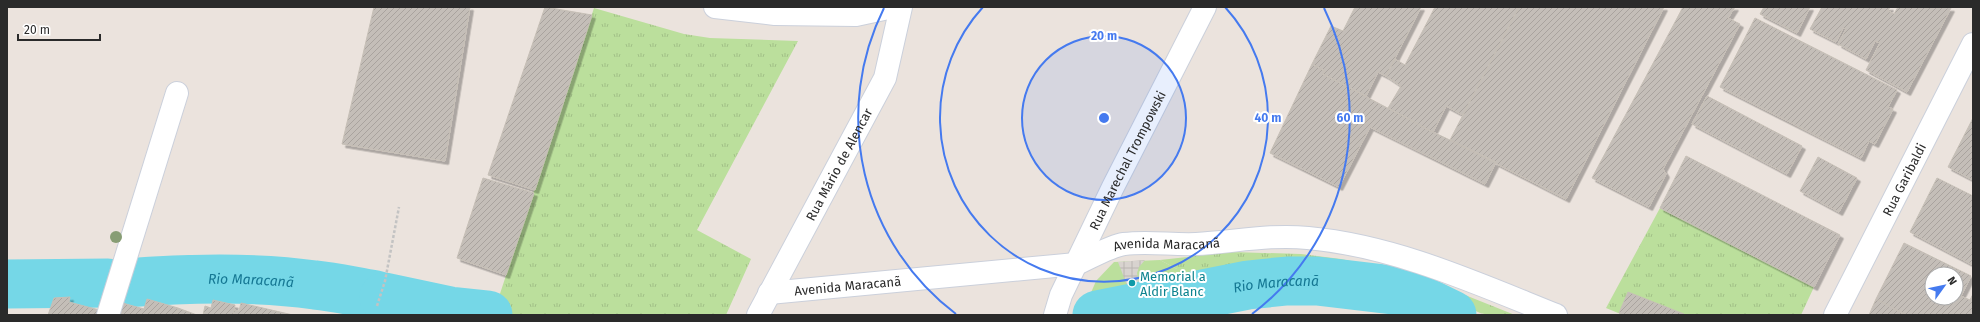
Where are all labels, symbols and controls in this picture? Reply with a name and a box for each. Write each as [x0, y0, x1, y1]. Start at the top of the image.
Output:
scale bar [18, 16, 100, 42]
text: 20 m [24, 23, 50, 37]
text: 20 m [1091, 29, 1117, 43]
street label: Rua Marechal Trompowski [1086, 88, 1168, 232]
street label: Rua Mário de Alencar [803, 105, 875, 223]
centre of rings [1097, 111, 1111, 125]
text: 40 m [1255, 111, 1281, 125]
text: 60 m [1337, 111, 1363, 125]
street label: Rua Garibaldi [1879, 141, 1929, 218]
street label: Avenida Maracanã [1111, 235, 1221, 254]
north arrow [1924, 266, 1964, 306]
place label: Memorial a Aldir Blanc [1140, 269, 1206, 299]
water label: Rio Maracanã [208, 270, 295, 291]
water label: Rio Maracanã [1232, 272, 1319, 296]
street label: Avenida Maracanã [794, 273, 902, 298]
text: N [1945, 274, 1959, 287]
marker: Memorial a Aldir Blanc [1127, 278, 1137, 288]

